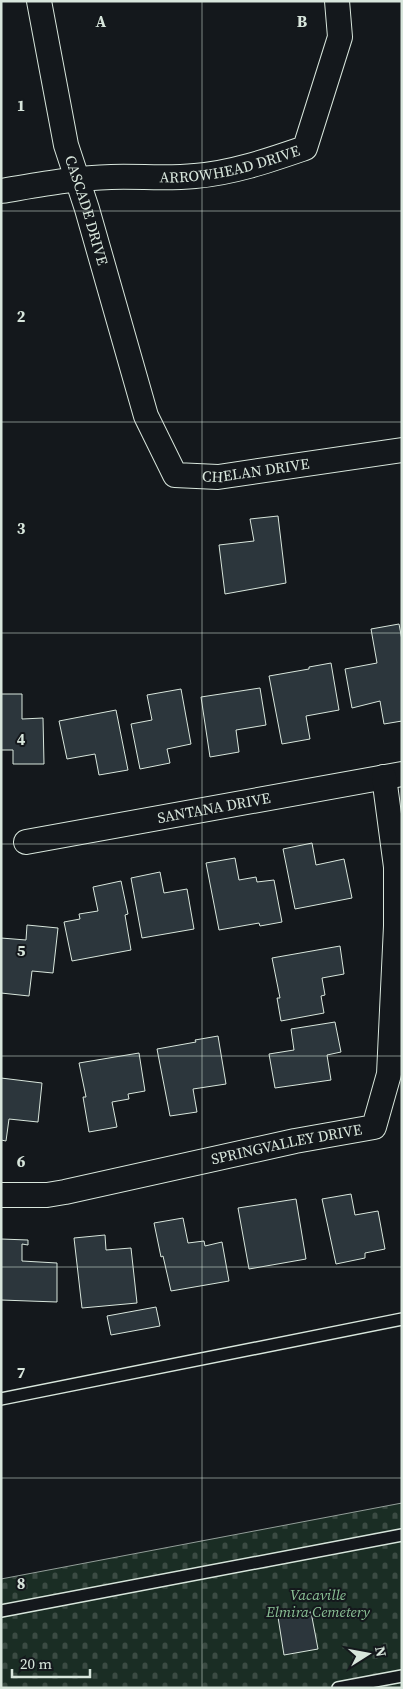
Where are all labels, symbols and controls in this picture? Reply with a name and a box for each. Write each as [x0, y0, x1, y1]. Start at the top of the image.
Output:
text: A [96, 10, 107, 32]
text: B [297, 10, 308, 32]
text: 1 [17, 94, 25, 116]
street label: ARROWHEAD DRIVE [159, 140, 302, 187]
street label: CASCADE DRIVE [60, 153, 113, 268]
text: 2 [17, 305, 26, 327]
street label: CHELAN DRIVE [201, 453, 311, 487]
text: 3 [17, 517, 26, 539]
text: 4 [17, 728, 26, 750]
street label: SANTANA DRIVE [156, 787, 272, 828]
text: 5 [17, 939, 26, 961]
street label: SPRINGVALLEY DRIVE [209, 1118, 364, 1169]
text: 6 [17, 1150, 26, 1172]
text: 7 [17, 1361, 26, 1383]
text: 8 [17, 1572, 25, 1594]
park label: Vacaville Elmira Cemetery [265, 1584, 371, 1622]
north arrow [343, 1629, 393, 1679]
text: N [370, 1645, 392, 1658]
scale bar [12, 1646, 90, 1678]
text: 20 m [20, 1653, 52, 1674]

